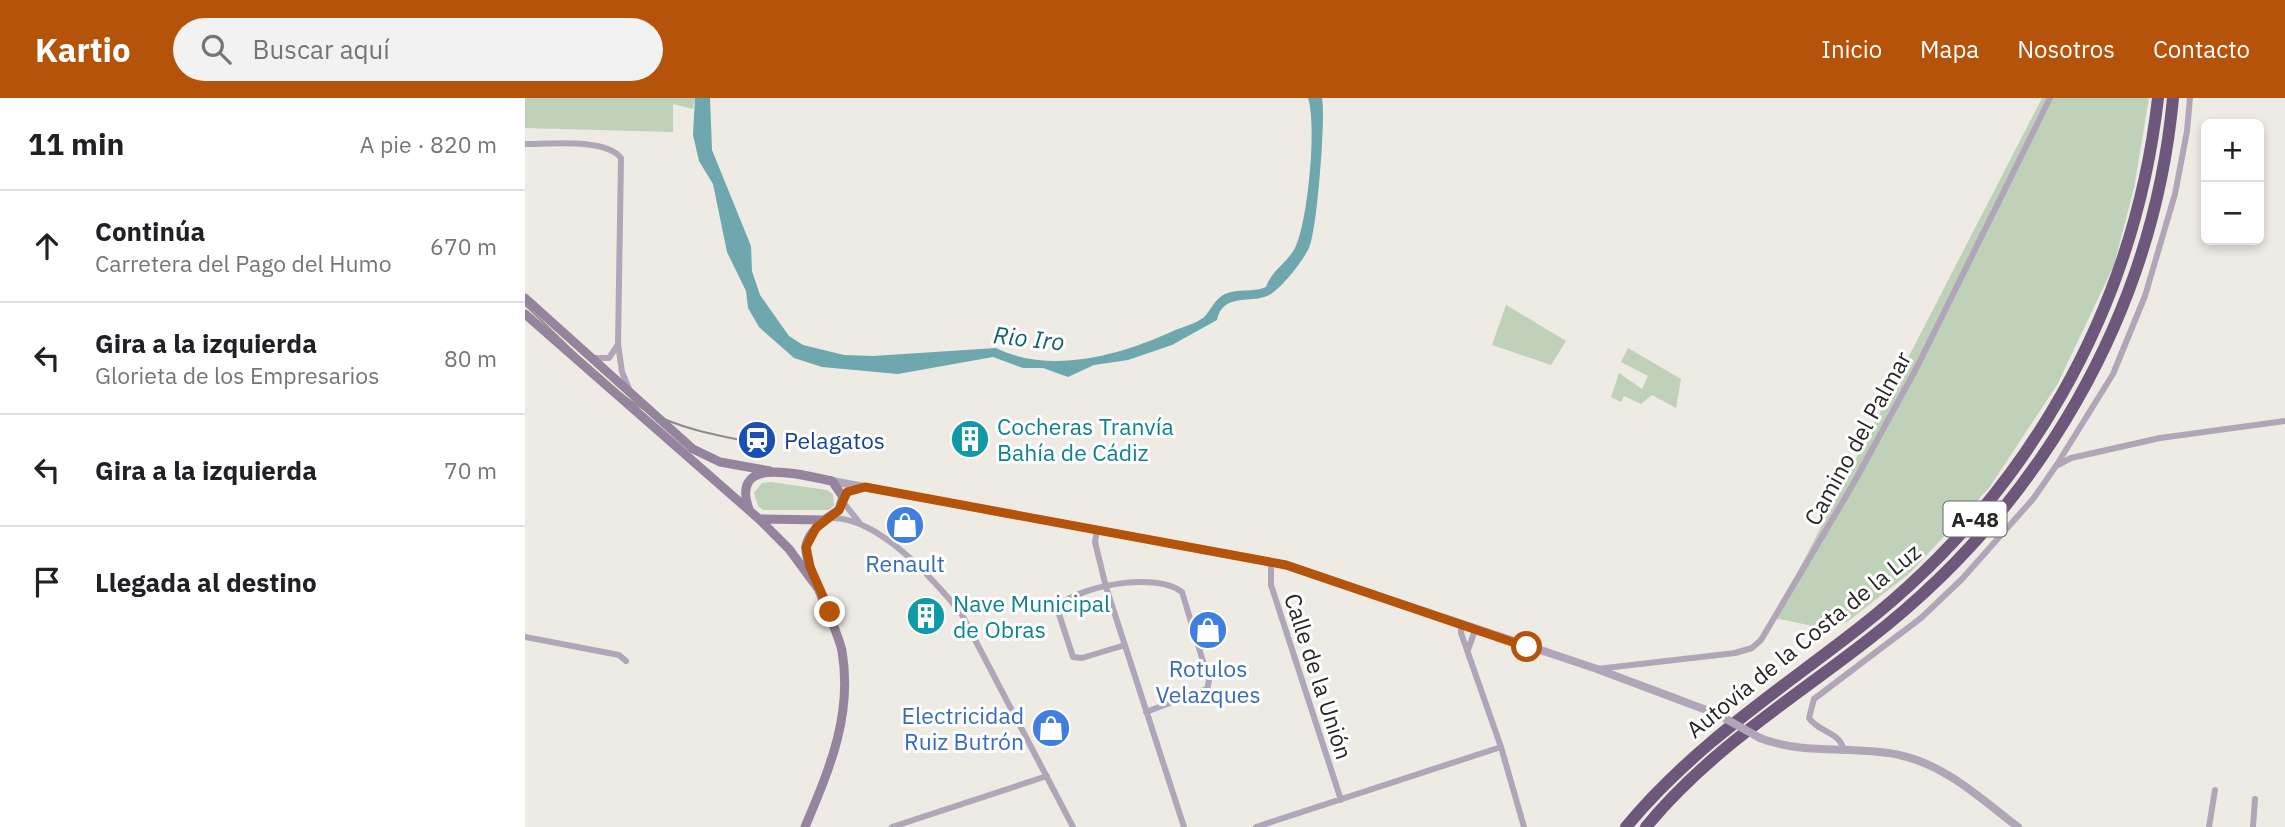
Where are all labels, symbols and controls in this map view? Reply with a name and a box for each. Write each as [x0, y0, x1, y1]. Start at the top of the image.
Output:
search box [173, 18, 663, 81]
text: Kartio [35, 28, 131, 71]
icon: search [197, 30, 235, 68]
text: Buscar aquí [253, 32, 390, 66]
text: Inicio [1821, 33, 1882, 65]
text: Mapa [1920, 33, 1979, 65]
text: Nosotros [2017, 33, 2115, 65]
text: Contacto [2153, 33, 2250, 65]
map controls [2201, 119, 2264, 245]
button: + [2201, 119, 2264, 182]
text: 11 min [28, 124, 124, 163]
text: A pie · 820 m [360, 129, 497, 159]
button: − [2201, 182, 2264, 245]
text: Continúa [95, 214, 205, 248]
icon: ahead [28, 227, 66, 265]
text: 670 m [430, 231, 497, 261]
text: Carretera del Pago del Humo [95, 248, 392, 278]
water label: Rio Iro [992, 318, 1066, 358]
text: Gira a la izquierda [95, 326, 317, 360]
icon: left [28, 339, 66, 377]
text: 80 m [444, 343, 497, 373]
street label: Camino del Palmar [1797, 345, 1918, 530]
text: Glorieta de los Empresarios [95, 360, 379, 390]
place label: Cocheras Tranvía Bahía de Cádiz [997, 411, 1174, 467]
building icon: Cocheras Tranvía Bahía de Cádiz [949, 418, 991, 460]
station icon: Pelagatos [736, 419, 778, 461]
place label: Pelagatos [784, 425, 885, 455]
icon: left [28, 451, 66, 489]
text: Gira a la izquierda [95, 453, 317, 487]
text: 70 m [444, 455, 497, 485]
road number: A-48 [1943, 502, 2007, 536]
shop icon: Renault [884, 504, 926, 546]
street label: Autovía de la Costa de la Luz [1680, 536, 1926, 744]
place label: Renault [865, 548, 945, 578]
icon: arrive [28, 563, 66, 601]
text: Llegada al destino [95, 565, 317, 599]
place label: Nave Municipal de Obras [953, 588, 1110, 644]
street label: Calle de la Unión [1278, 589, 1360, 763]
building icon: Nave Municipal de Obras [905, 595, 947, 637]
route end [814, 596, 845, 627]
shop icon: Rotulos Velazques [1187, 609, 1229, 651]
route start [1511, 631, 1542, 662]
place label: Rotulos Velazques [1155, 653, 1261, 709]
place label: Electricidad Ruiz Butrón [902, 700, 1024, 756]
shop icon: Electricidad Ruiz Butrón [1030, 707, 1072, 749]

